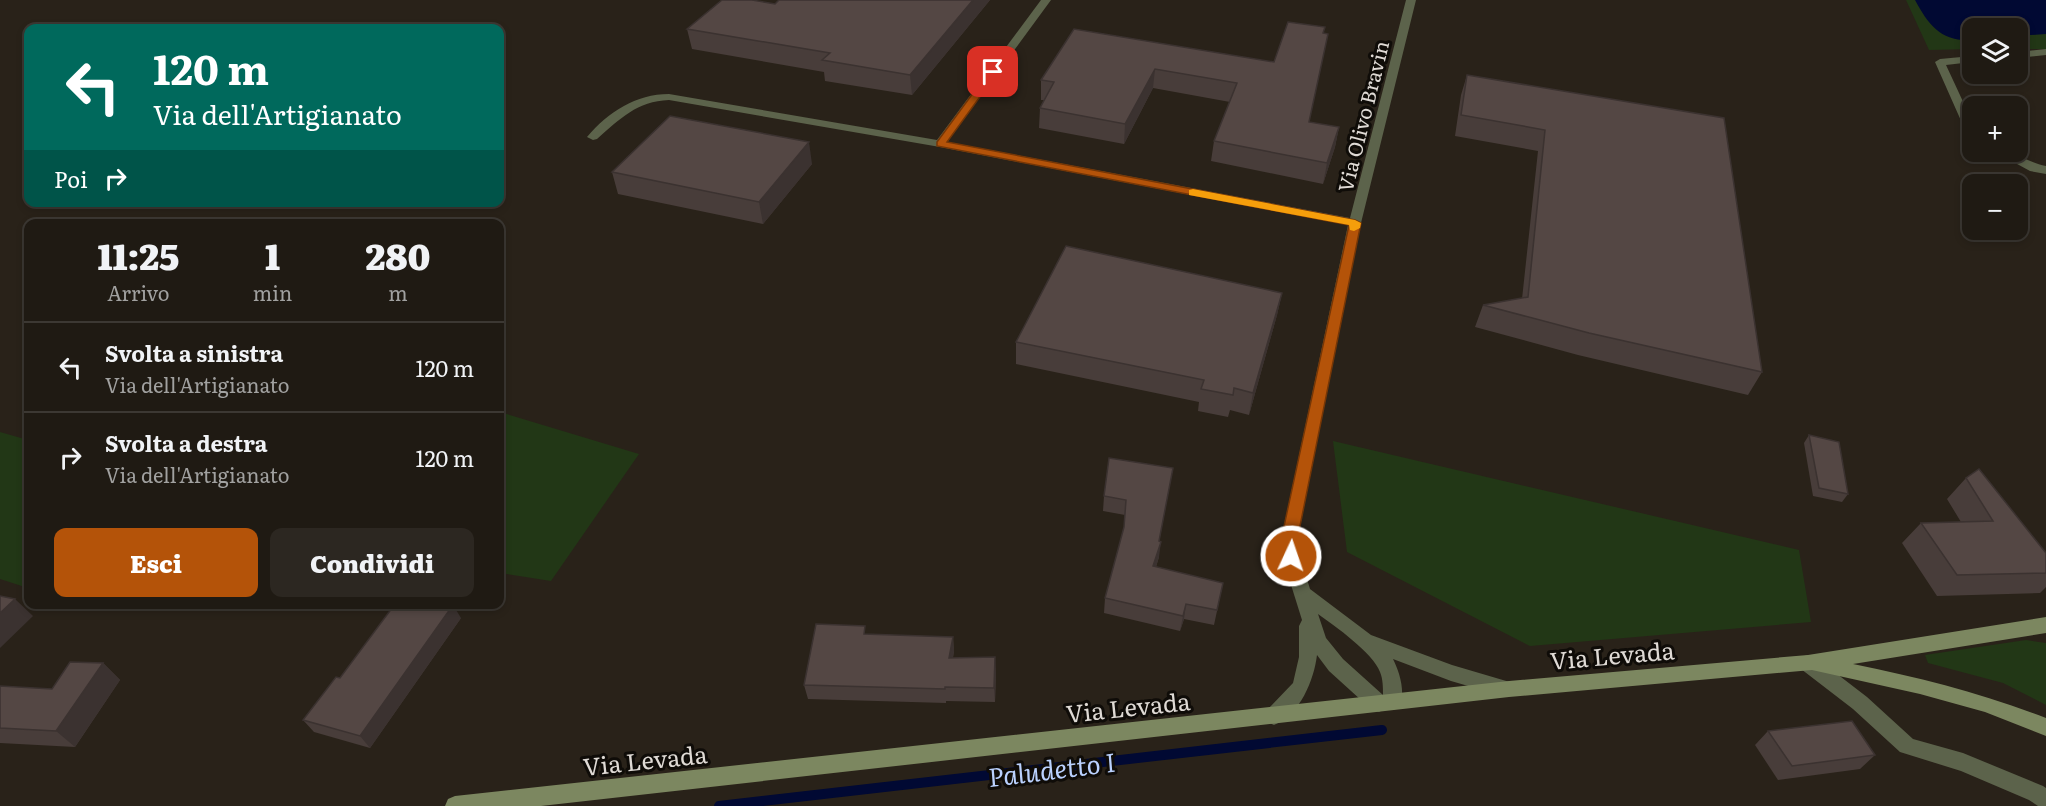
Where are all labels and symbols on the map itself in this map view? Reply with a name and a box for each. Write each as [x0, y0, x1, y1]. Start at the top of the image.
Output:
street label: Via Olivo Bravin [1329, 37, 1395, 195]
pin [967, 46, 1018, 97]
position arrow [1259, 524, 1323, 588]
street label: Via Levada [1548, 631, 1676, 677]
street label: Via Levada [1064, 682, 1192, 730]
street label: Via Levada [581, 735, 709, 783]
water label: Paludetto I [985, 741, 1117, 795]

